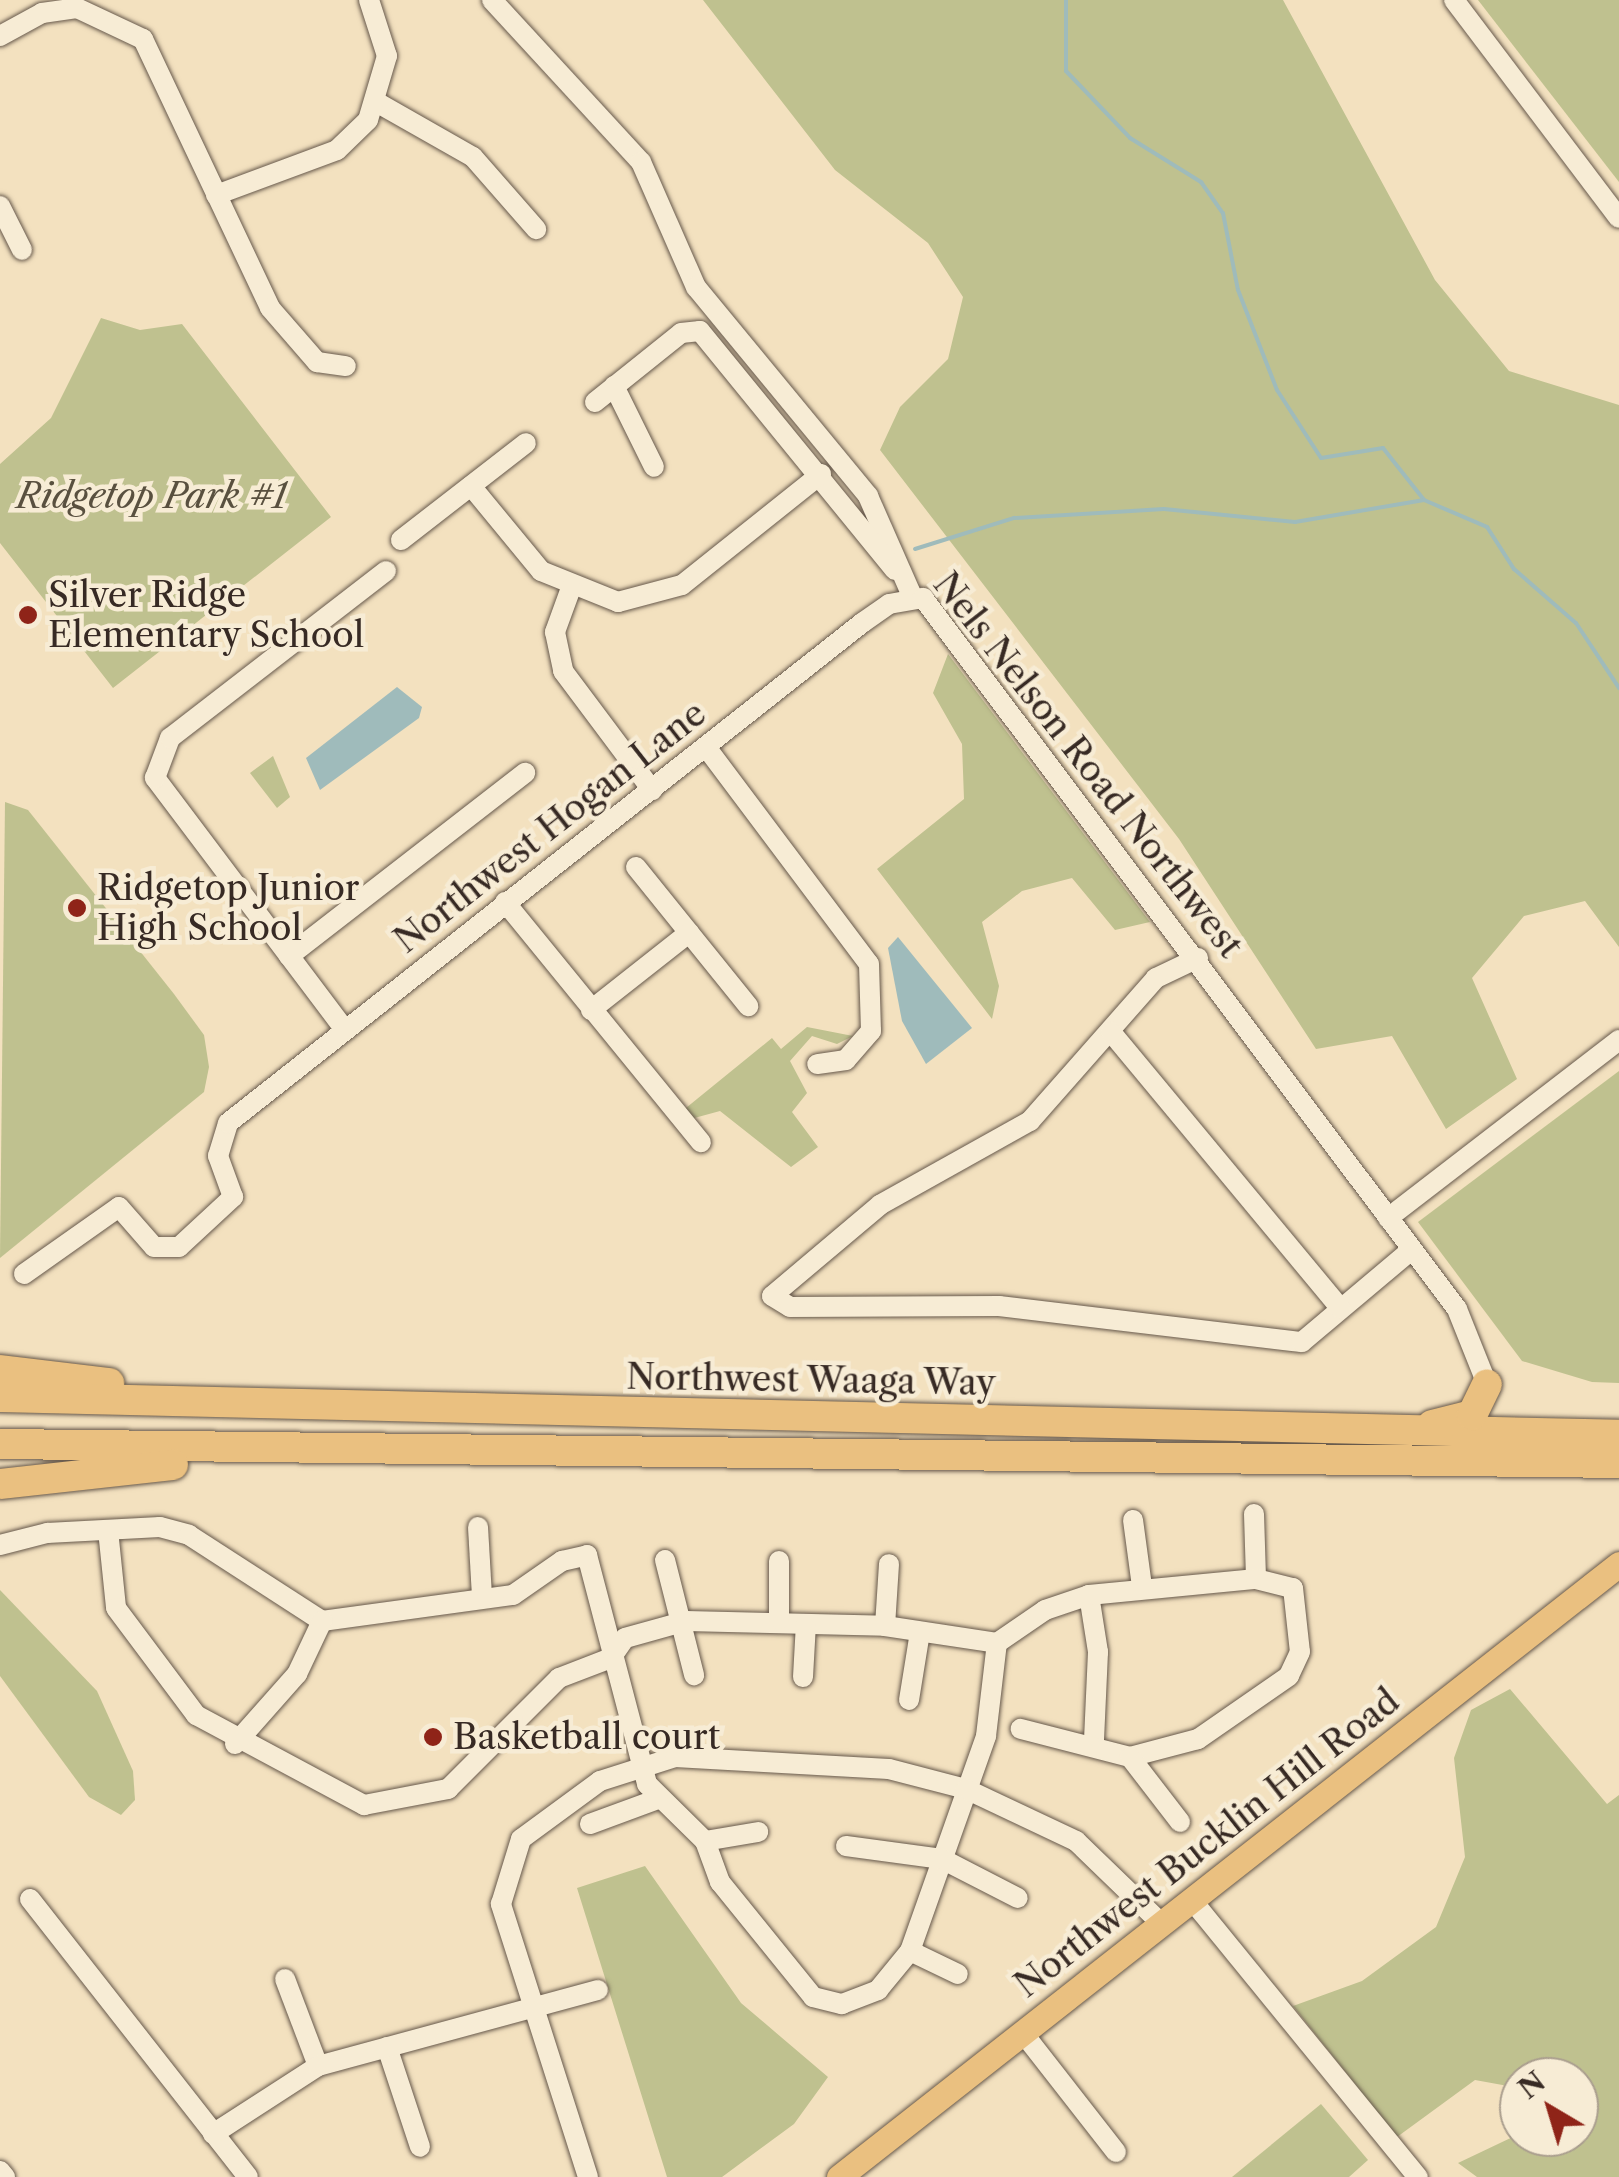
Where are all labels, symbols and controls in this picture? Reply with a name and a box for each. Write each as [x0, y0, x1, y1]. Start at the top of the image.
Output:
park label: Ridgetop Park #1 [17, 475, 287, 517]
street label: Nels Nelson Road Northwest [925, 564, 1251, 966]
place label: Silver Ridge Elementary School [48, 574, 365, 656]
marker: Silver Ridge Elementary School [17, 604, 39, 626]
street label: Northwest Hogan Lane [386, 692, 714, 962]
place label: Ridgetop Junior High School [97, 867, 360, 949]
marker: Ridgetop Junior High School [66, 897, 88, 919]
street label: Northwest Waaga Way [624, 1356, 998, 1404]
street label: Northwest Bucklin Hill Road [1006, 1680, 1408, 2006]
place label: Basketball court [453, 1716, 720, 1758]
marker: Basketball court [422, 1726, 444, 1748]
north arrow [1499, 2057, 1599, 2157]
text: N [1512, 2064, 1552, 2106]

